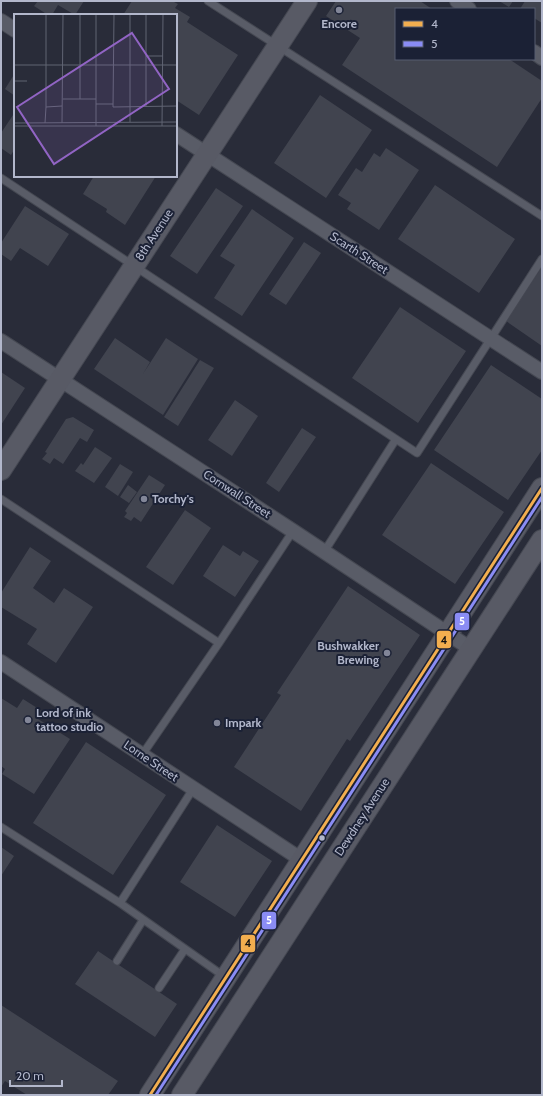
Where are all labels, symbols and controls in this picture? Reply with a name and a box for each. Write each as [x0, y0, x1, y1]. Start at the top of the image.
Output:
marker: Encore [334, 5, 344, 15]
legend [395, 8, 535, 60]
inset map [14, 14, 177, 177]
place label: Encore [321, 16, 357, 31]
text: 4 [431, 16, 438, 31]
text: 5 [431, 36, 438, 51]
street label: 8th Avenue [131, 206, 176, 263]
street label: Scarth Street [327, 228, 391, 277]
street label: Cornwall Street [201, 466, 274, 521]
place label: Torchy's [152, 491, 194, 506]
marker: Torchy's [139, 494, 149, 504]
line badge: 5 [454, 612, 470, 631]
text: 5 [459, 614, 465, 628]
line badge: 4 [436, 630, 452, 649]
text: 4 [441, 633, 448, 647]
place label: Bushwakker Brewing [317, 638, 379, 667]
marker: Bushwakker Brewing [382, 648, 392, 658]
place label: Lord of ink tattoo studio [36, 705, 103, 734]
marker: Lord of ink tattoo studio [23, 715, 33, 725]
place label: Impark [225, 715, 262, 730]
marker: Impark [212, 718, 222, 728]
street label: Lorne Street [121, 737, 181, 784]
street label: Dewdney Avenue [331, 775, 392, 858]
unlabelled marker [317, 833, 327, 843]
line badge: 5 [261, 911, 277, 930]
text: 5 [266, 913, 272, 927]
line badge: 4 [240, 934, 256, 953]
text: 4 [245, 936, 252, 950]
scale bar [10, 1062, 62, 1088]
text: 20 m [16, 1068, 44, 1083]

